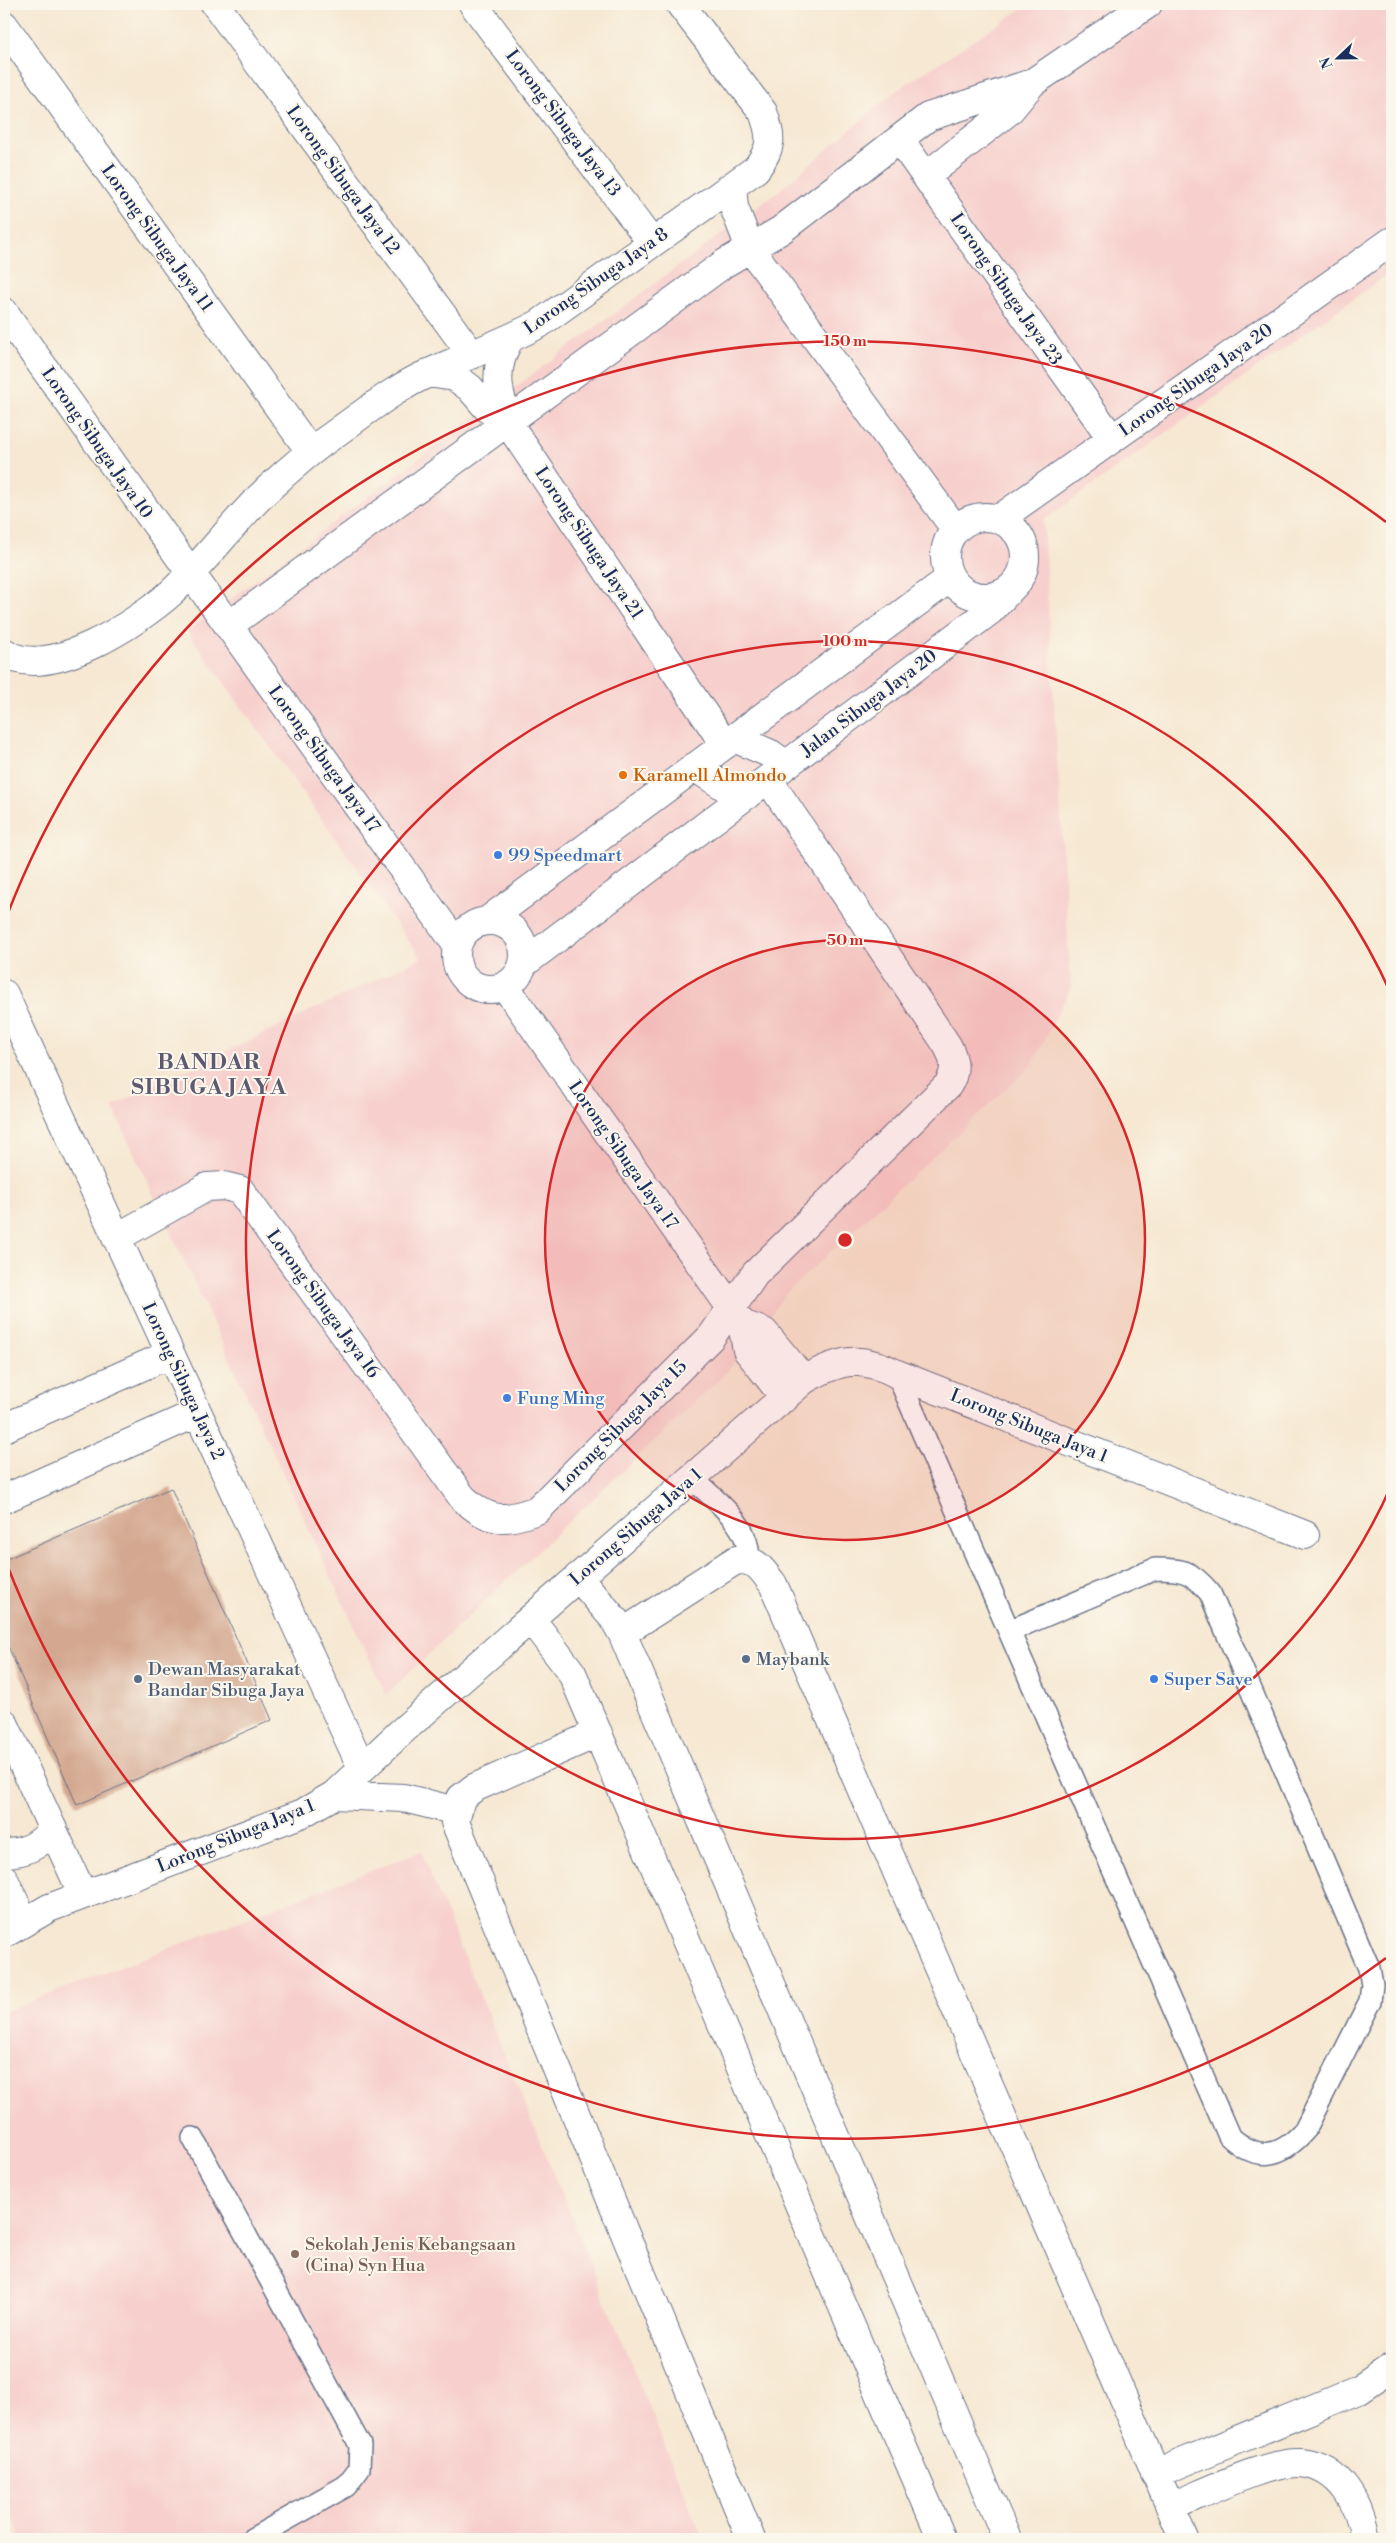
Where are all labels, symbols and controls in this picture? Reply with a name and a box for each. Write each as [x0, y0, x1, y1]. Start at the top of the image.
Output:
north arrow [1314, 32, 1364, 82]
street label: Lorong Sibuga Jaya 13 [500, 45, 626, 201]
text: N [1316, 54, 1337, 71]
street label: Lorong Sibuga Jaya 12 [281, 101, 405, 259]
street label: Lorong Sibuga Jaya 11 [96, 160, 218, 316]
street label: Lorong Sibuga Jaya 23 [945, 208, 1067, 370]
street label: Lorong Sibuga Jaya 8 [519, 222, 673, 340]
street label: Lorong Sibuga Jaya 20 [1115, 318, 1277, 442]
text: 150 m [823, 332, 867, 351]
street label: Lorong Sibuga Jaya 10 [36, 363, 158, 523]
street label: Lorong Sibuga Jaya 21 [529, 462, 649, 624]
text: 100 m [823, 632, 868, 651]
street label: Jalan Sibuga Jaya 20 [795, 644, 942, 762]
street label: Lorong Sibuga Jaya 17 [263, 681, 385, 837]
place label: Karamell Almondo [633, 764, 787, 787]
marker: Karamell Almondo [617, 769, 629, 781]
place label: 99 Speedmart [508, 844, 623, 867]
marker: 99 Speedmart [492, 849, 504, 861]
text: 50 m [827, 931, 863, 950]
district label: BANDAR SIBUGA JAYA [131, 1049, 287, 1101]
street label: Lorong Sibuga Jaya 17 [563, 1076, 683, 1234]
street label: Lorong Sibuga Jaya 16 [261, 1225, 385, 1383]
centre of rings [836, 1231, 854, 1249]
street label: Lorong Sibuga Jaya 2 [136, 1299, 230, 1463]
street label: Lorong Sibuga Jaya 15 [550, 1355, 692, 1497]
street label: Lorong Sibuga Jaya 1 [947, 1384, 1112, 1468]
place label: Fung Ming [517, 1387, 605, 1410]
marker: Fung Ming [501, 1392, 513, 1404]
street label: Lorong Sibuga Jaya 1 [565, 1463, 707, 1591]
place label: Maybank [756, 1648, 831, 1671]
marker: Maybank [740, 1653, 752, 1665]
place label: Dewan Masyarakat Bandar Sibuga Jaya [147, 1658, 306, 1702]
place label: Super Save [1164, 1668, 1253, 1691]
marker: Dewan Masyarakat Bandar Sibuga Jaya [132, 1673, 144, 1685]
marker: Super Save [1148, 1673, 1160, 1685]
street label: Lorong Sibuga Jaya 1 [154, 1794, 319, 1878]
place label: Sekolah Jenis Kebangsaan (Cina) Syn Hua [305, 2233, 516, 2277]
marker: Sekolah Jenis Kebangsaan (Cina) Syn Hua [289, 2248, 301, 2260]

